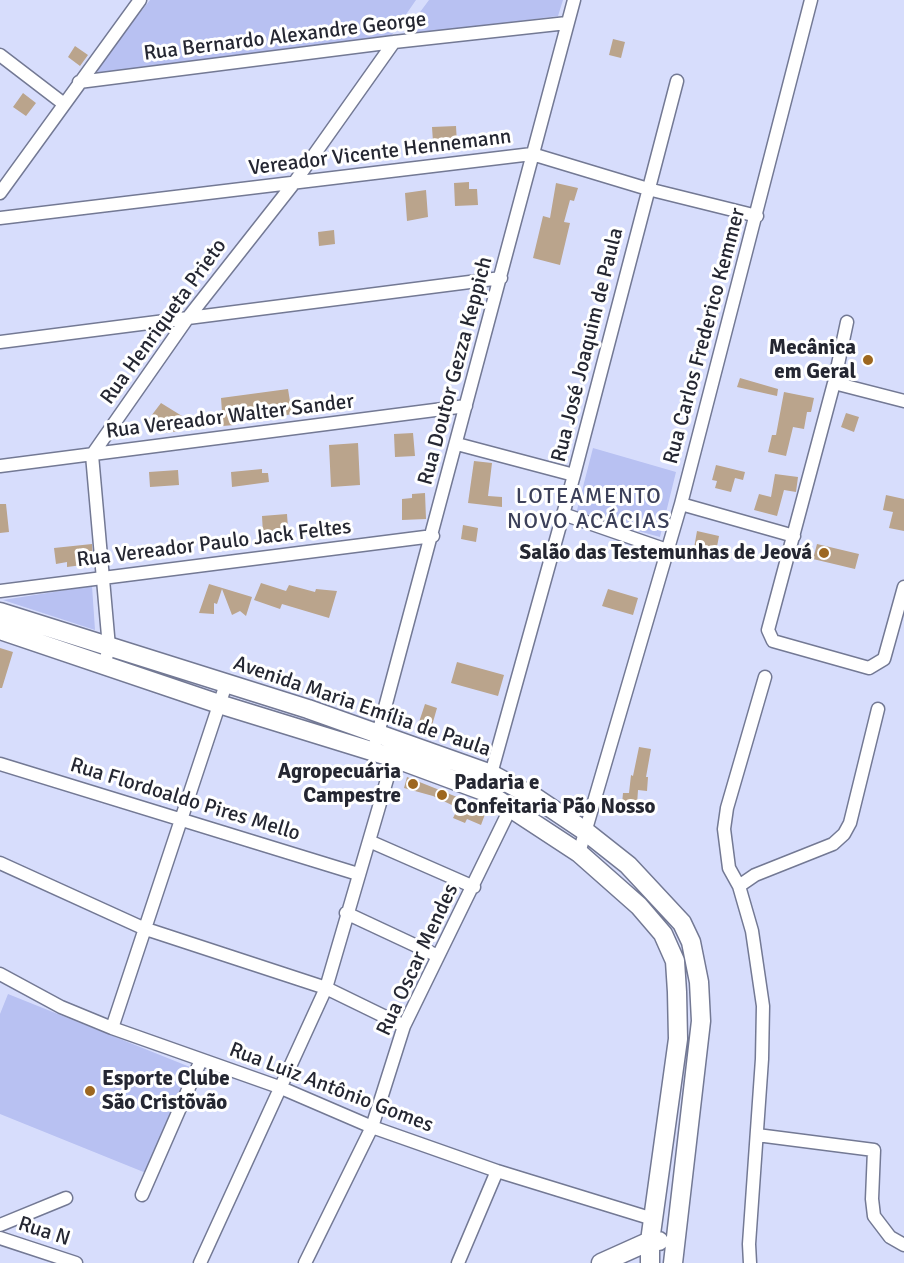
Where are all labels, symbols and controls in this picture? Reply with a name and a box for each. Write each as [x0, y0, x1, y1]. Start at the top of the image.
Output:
street label: Rua Bernardo Alexandre George [142, 7, 428, 67]
street label: Vereador Vicente Hennemann [247, 124, 513, 182]
street label: Rua Carlos Frederico Kemmer [659, 205, 751, 467]
street label: Rua José Joaquim de Paula [547, 225, 629, 465]
street label: Rua Henriqueta Prieto [95, 234, 233, 410]
street label: Rua Doutor Gezza Keppich [413, 254, 499, 488]
place label: Mecânica em Geral [769, 335, 856, 385]
marker: Mecânica em Geral [861, 353, 875, 367]
street label: Rua Vereador Walter Sander [104, 389, 356, 445]
district label: LOTEAMENTO NOVO ACÁCIAS [507, 484, 671, 536]
street label: Rua Vereador Paulo Jack Feltes [75, 515, 353, 573]
place label: Salão das Testemunhas de Jeová [520, 540, 812, 566]
marker: Salão das Testemunhas de Jeová [817, 546, 831, 560]
street label: Avenida Maria Emília de Paula [230, 651, 494, 763]
street label: Rua Flordoaldo Pires Mello [67, 753, 303, 847]
place label: Agropecuária Campestre [278, 759, 401, 809]
place label: Padaria e Confeitaria Pão Nosso [454, 770, 656, 820]
marker: Agropecuária Campestre [406, 777, 420, 791]
marker: Padaria e Confeitaria Pão Nosso [435, 788, 449, 802]
street label: Rua Oscar Mendes [372, 880, 464, 1040]
street label: Rua Luiz Antônio Gomes [225, 1037, 437, 1139]
place label: Esporte Clube São Cristõvão [102, 1066, 230, 1116]
marker: Esporte Clube São Cristõvão [83, 1084, 97, 1098]
street label: Rua N [15, 1212, 73, 1252]

